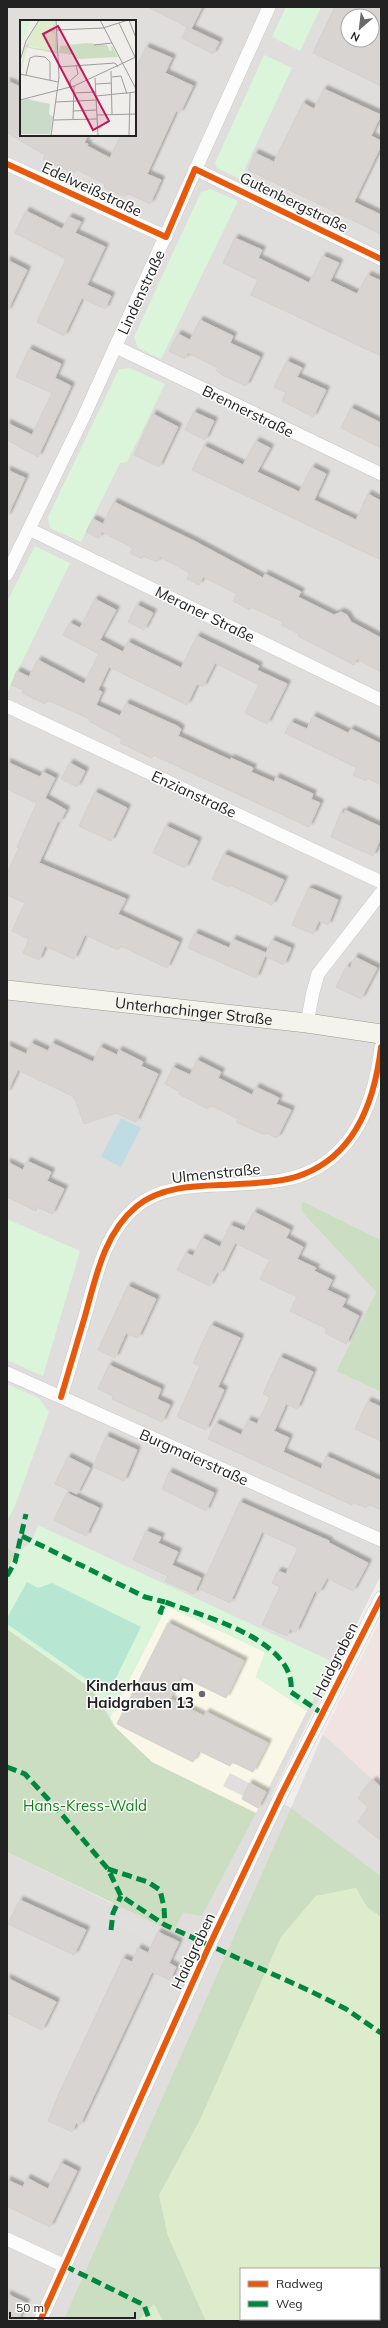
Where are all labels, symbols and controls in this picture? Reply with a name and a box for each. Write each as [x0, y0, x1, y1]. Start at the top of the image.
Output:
north arrow [340, 8, 380, 48]
inset map [20, 20, 136, 136]
text: N [348, 29, 362, 45]
street label: Edelweißstraße [39, 158, 145, 220]
street label: Gutenbergstraße [237, 168, 351, 236]
street label: Lindenstraße [113, 247, 169, 337]
street label: Brennerstraße [199, 381, 297, 441]
street label: Meraner Straße [152, 582, 258, 646]
street label: Enzianstraße [149, 766, 239, 822]
street label: Unterhachinger Straße [114, 992, 274, 1029]
street label: Ulmenstraße [171, 1159, 261, 1187]
street label: Burgmaierstraße [137, 1424, 251, 1490]
street label: Haidgraben [308, 1619, 362, 1701]
place label: Kinderhaus am Haidgraben 13 [86, 1676, 194, 1712]
marker: Kinderhaus am Haidgraben 13 [197, 1689, 207, 1699]
park label: Hans-Kress-Wald [23, 1796, 147, 1815]
street label: Haidgraben [167, 1910, 219, 1992]
legend [240, 2268, 380, 2320]
text: Radweg [276, 2276, 323, 2291]
scale bar [10, 2294, 135, 2320]
text: Weg [276, 2296, 302, 2311]
text: 50 m [16, 2300, 44, 2315]

